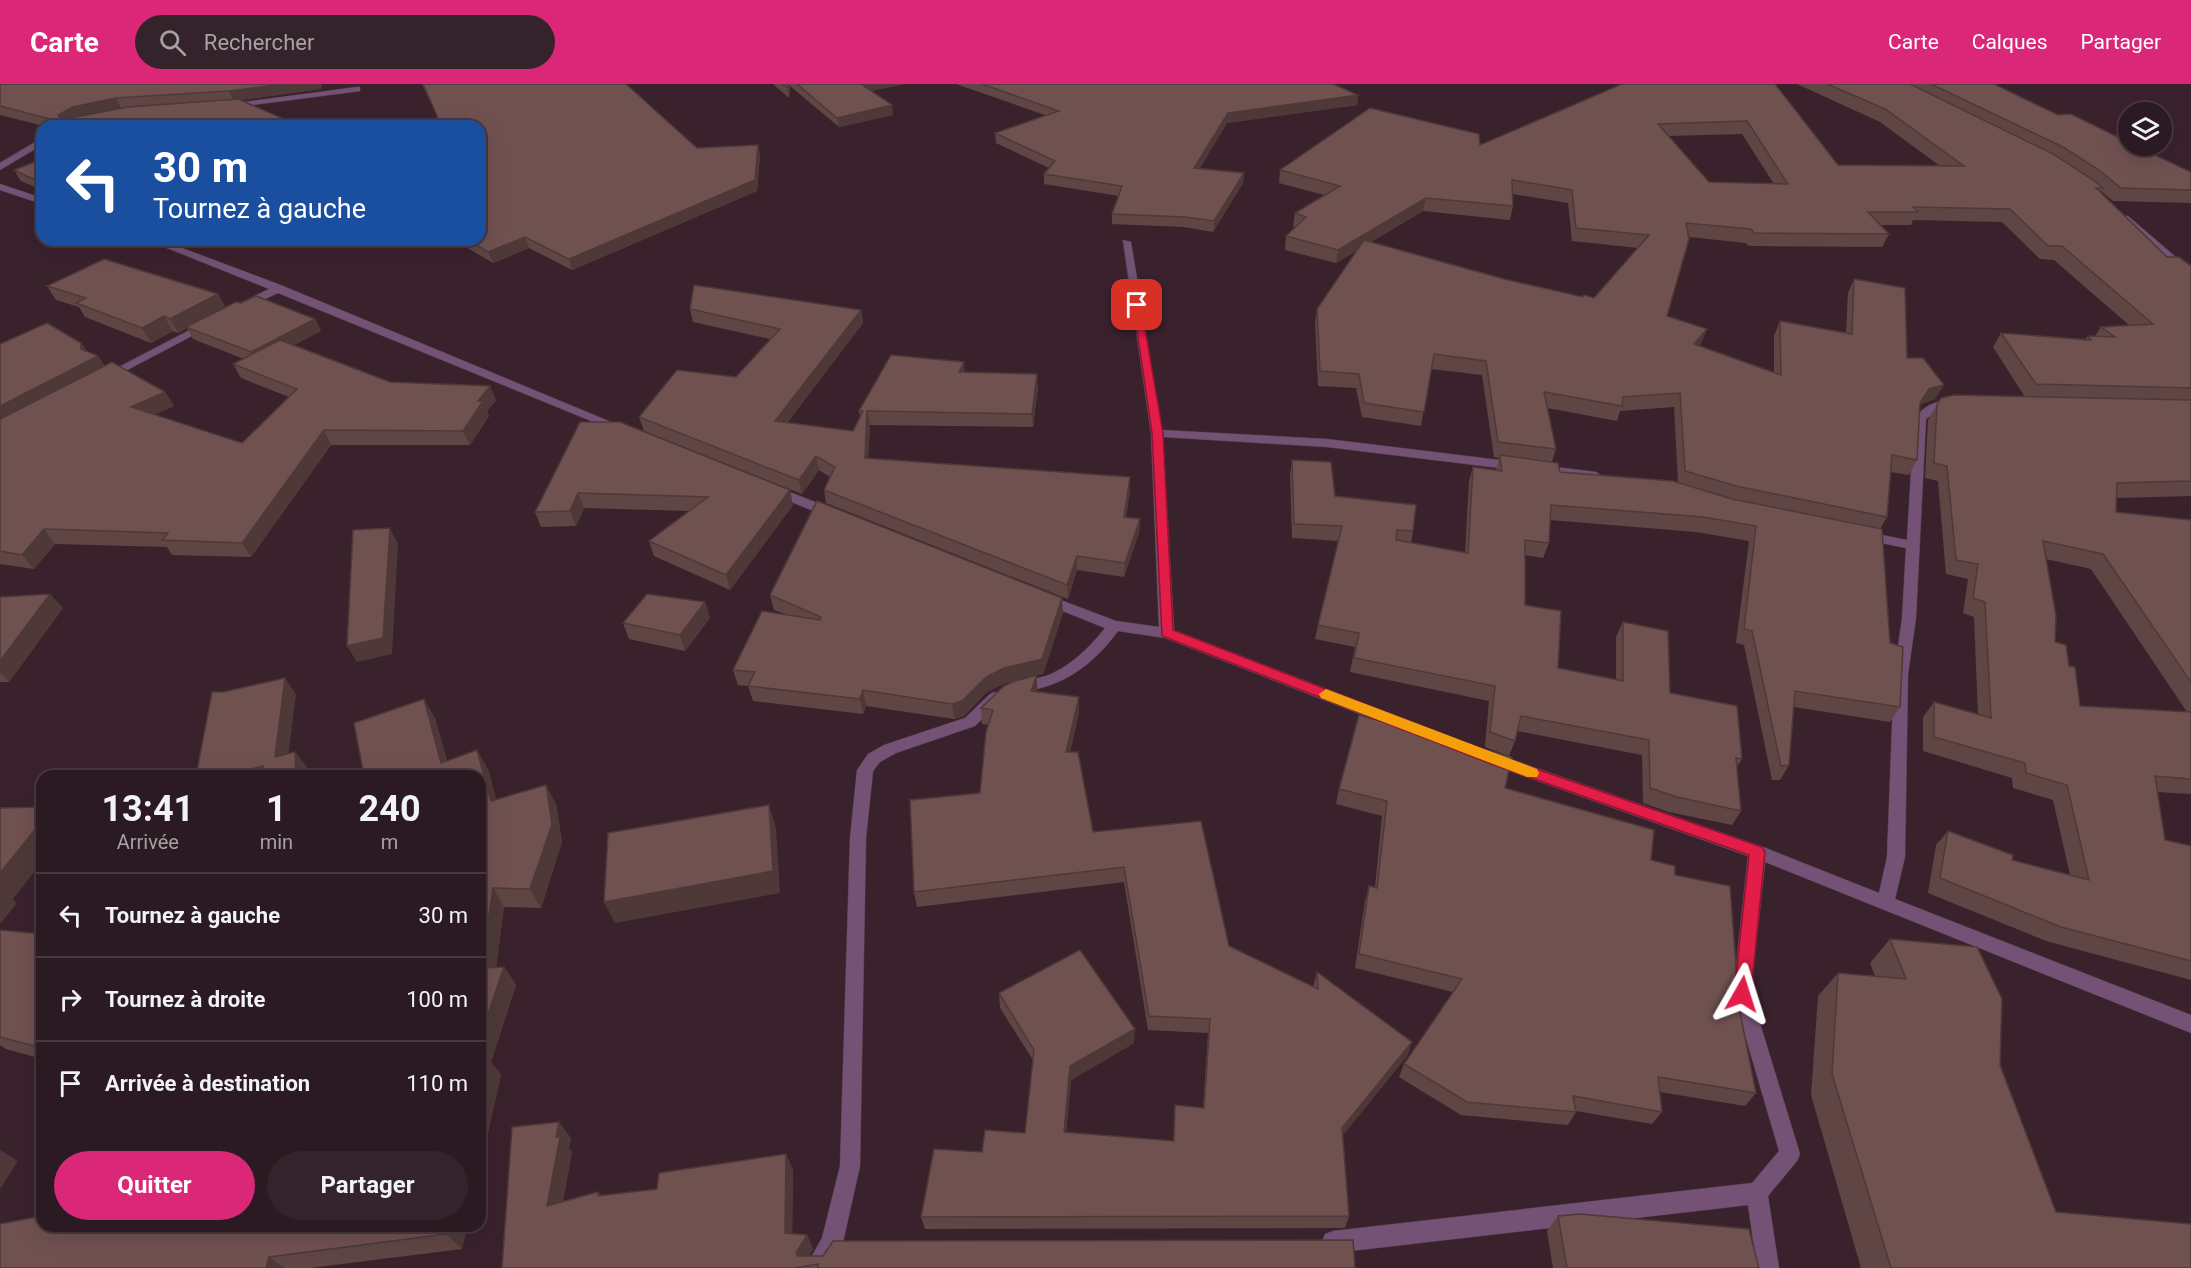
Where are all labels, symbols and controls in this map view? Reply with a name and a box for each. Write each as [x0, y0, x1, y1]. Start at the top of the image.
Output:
search box [135, 15, 555, 69]
text: Carte [30, 26, 99, 59]
icon: search [156, 26, 189, 59]
text: Rechercher [204, 30, 314, 55]
text: Carte [1888, 30, 1939, 54]
text: Calques [1972, 30, 2047, 54]
text: Partager [2080, 30, 2161, 54]
map controls [2118, 102, 2172, 156]
button: layers [2118, 102, 2172, 156]
text: 30 m [153, 143, 248, 192]
icon: left [54, 144, 132, 222]
text: Tournez à gauche [153, 193, 366, 225]
pin [1111, 279, 1162, 330]
icon: arrive [1120, 288, 1153, 321]
text: 13:41 [101, 788, 194, 830]
text: 1 [266, 788, 287, 830]
text: 240 [359, 788, 421, 830]
text: Arrivée [117, 830, 179, 854]
text: min [260, 830, 293, 854]
text: m [381, 830, 398, 854]
icon: left [54, 899, 87, 932]
text: Tournez à gauche [105, 903, 280, 928]
text: 30 m [419, 903, 468, 928]
position arrow [1710, 962, 1774, 1026]
icon: right [54, 983, 87, 1016]
text: Tournez à droite [105, 987, 265, 1012]
text: 100 m [406, 987, 468, 1012]
icon: arrive [54, 1067, 87, 1100]
text: Arrivée à destination [105, 1071, 310, 1096]
text: 110 m [406, 1071, 468, 1096]
button: Quitter [54, 1151, 255, 1220]
button: Partager [267, 1151, 468, 1220]

